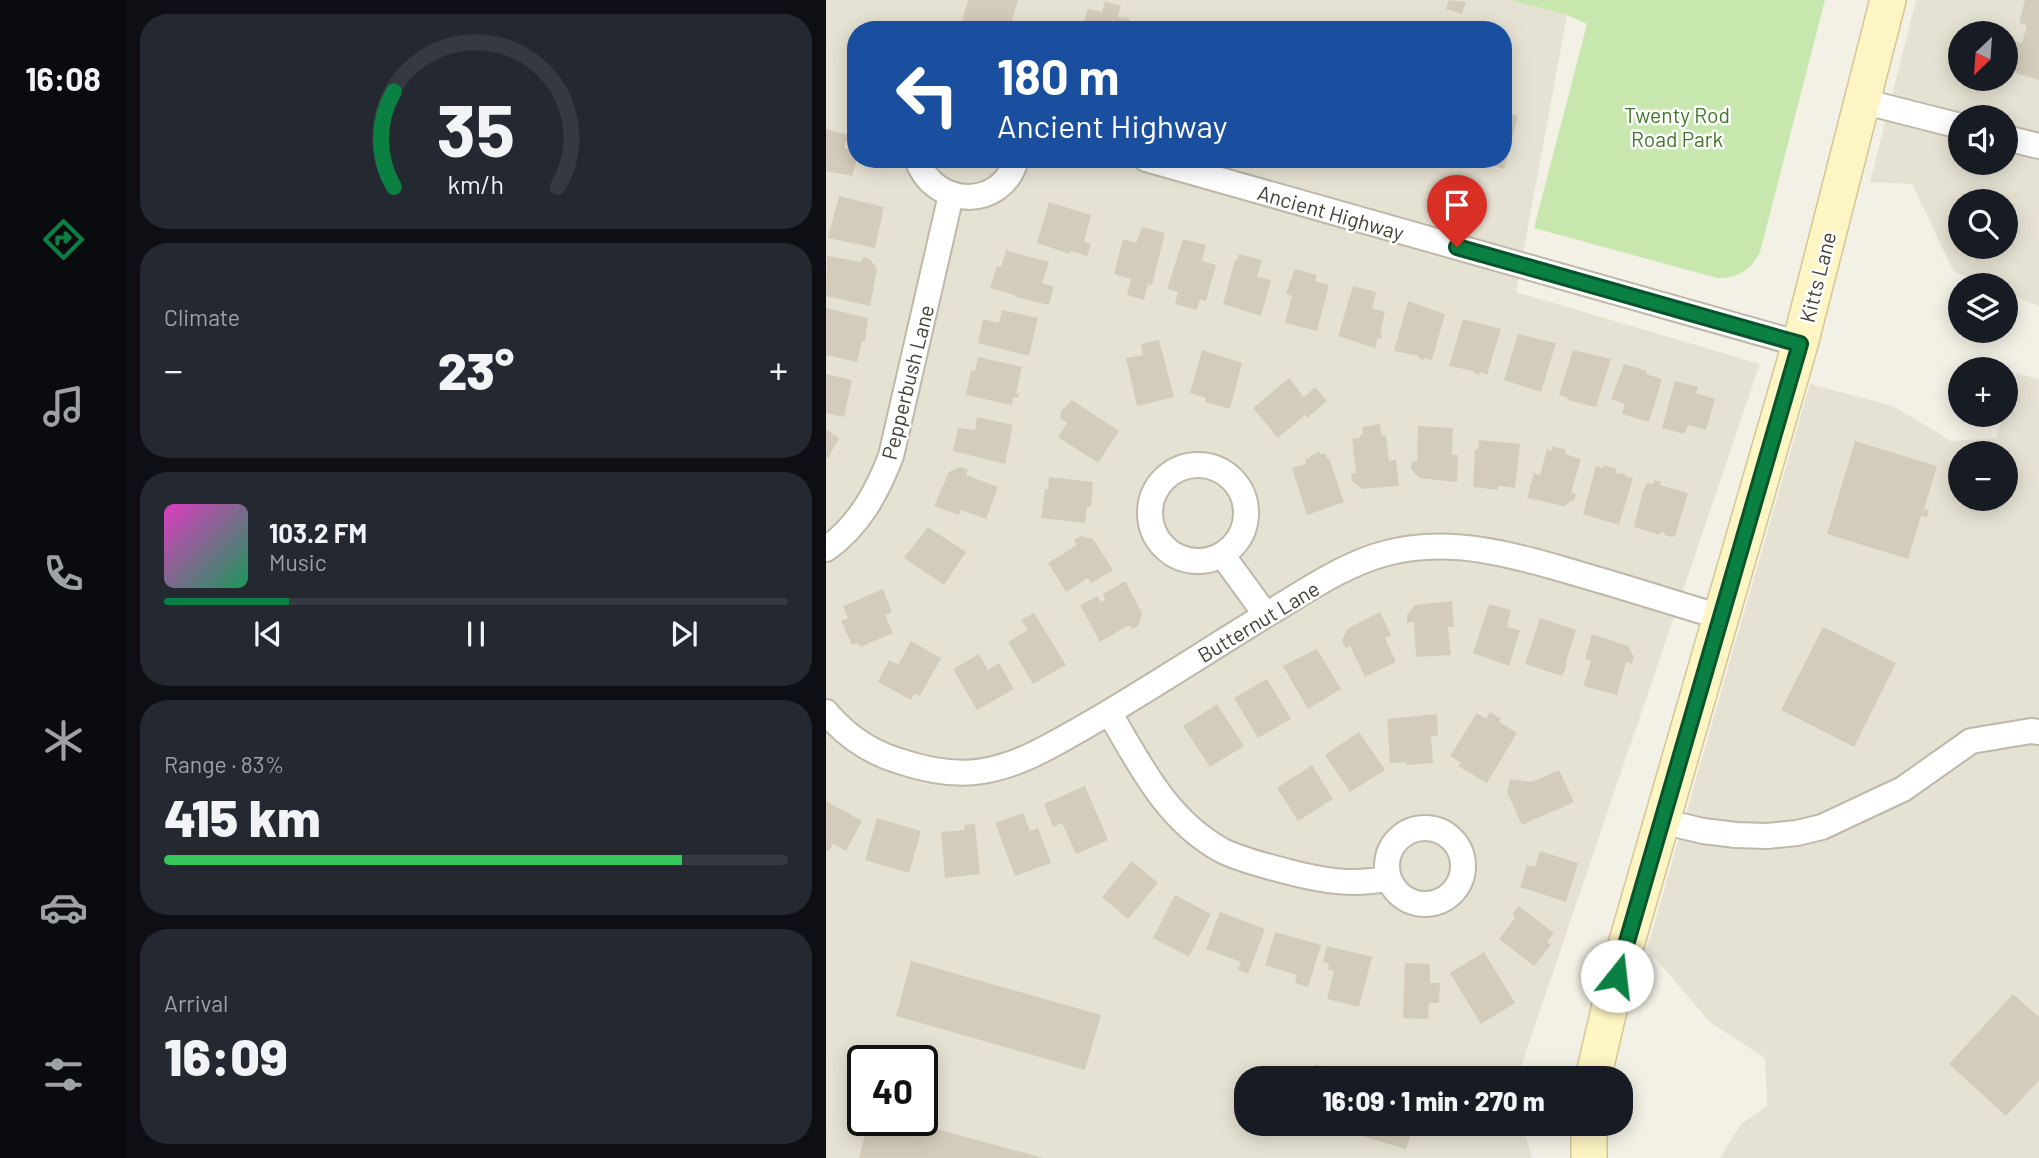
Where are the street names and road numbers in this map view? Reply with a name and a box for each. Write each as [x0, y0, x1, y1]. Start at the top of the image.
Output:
street label: Ancient Highway [1255, 179, 1407, 245]
street label: Kitts Lane [1794, 229, 1840, 325]
street label: Pepperbush Lane [876, 302, 938, 462]
street label: Butternut Lane [1193, 575, 1323, 667]

